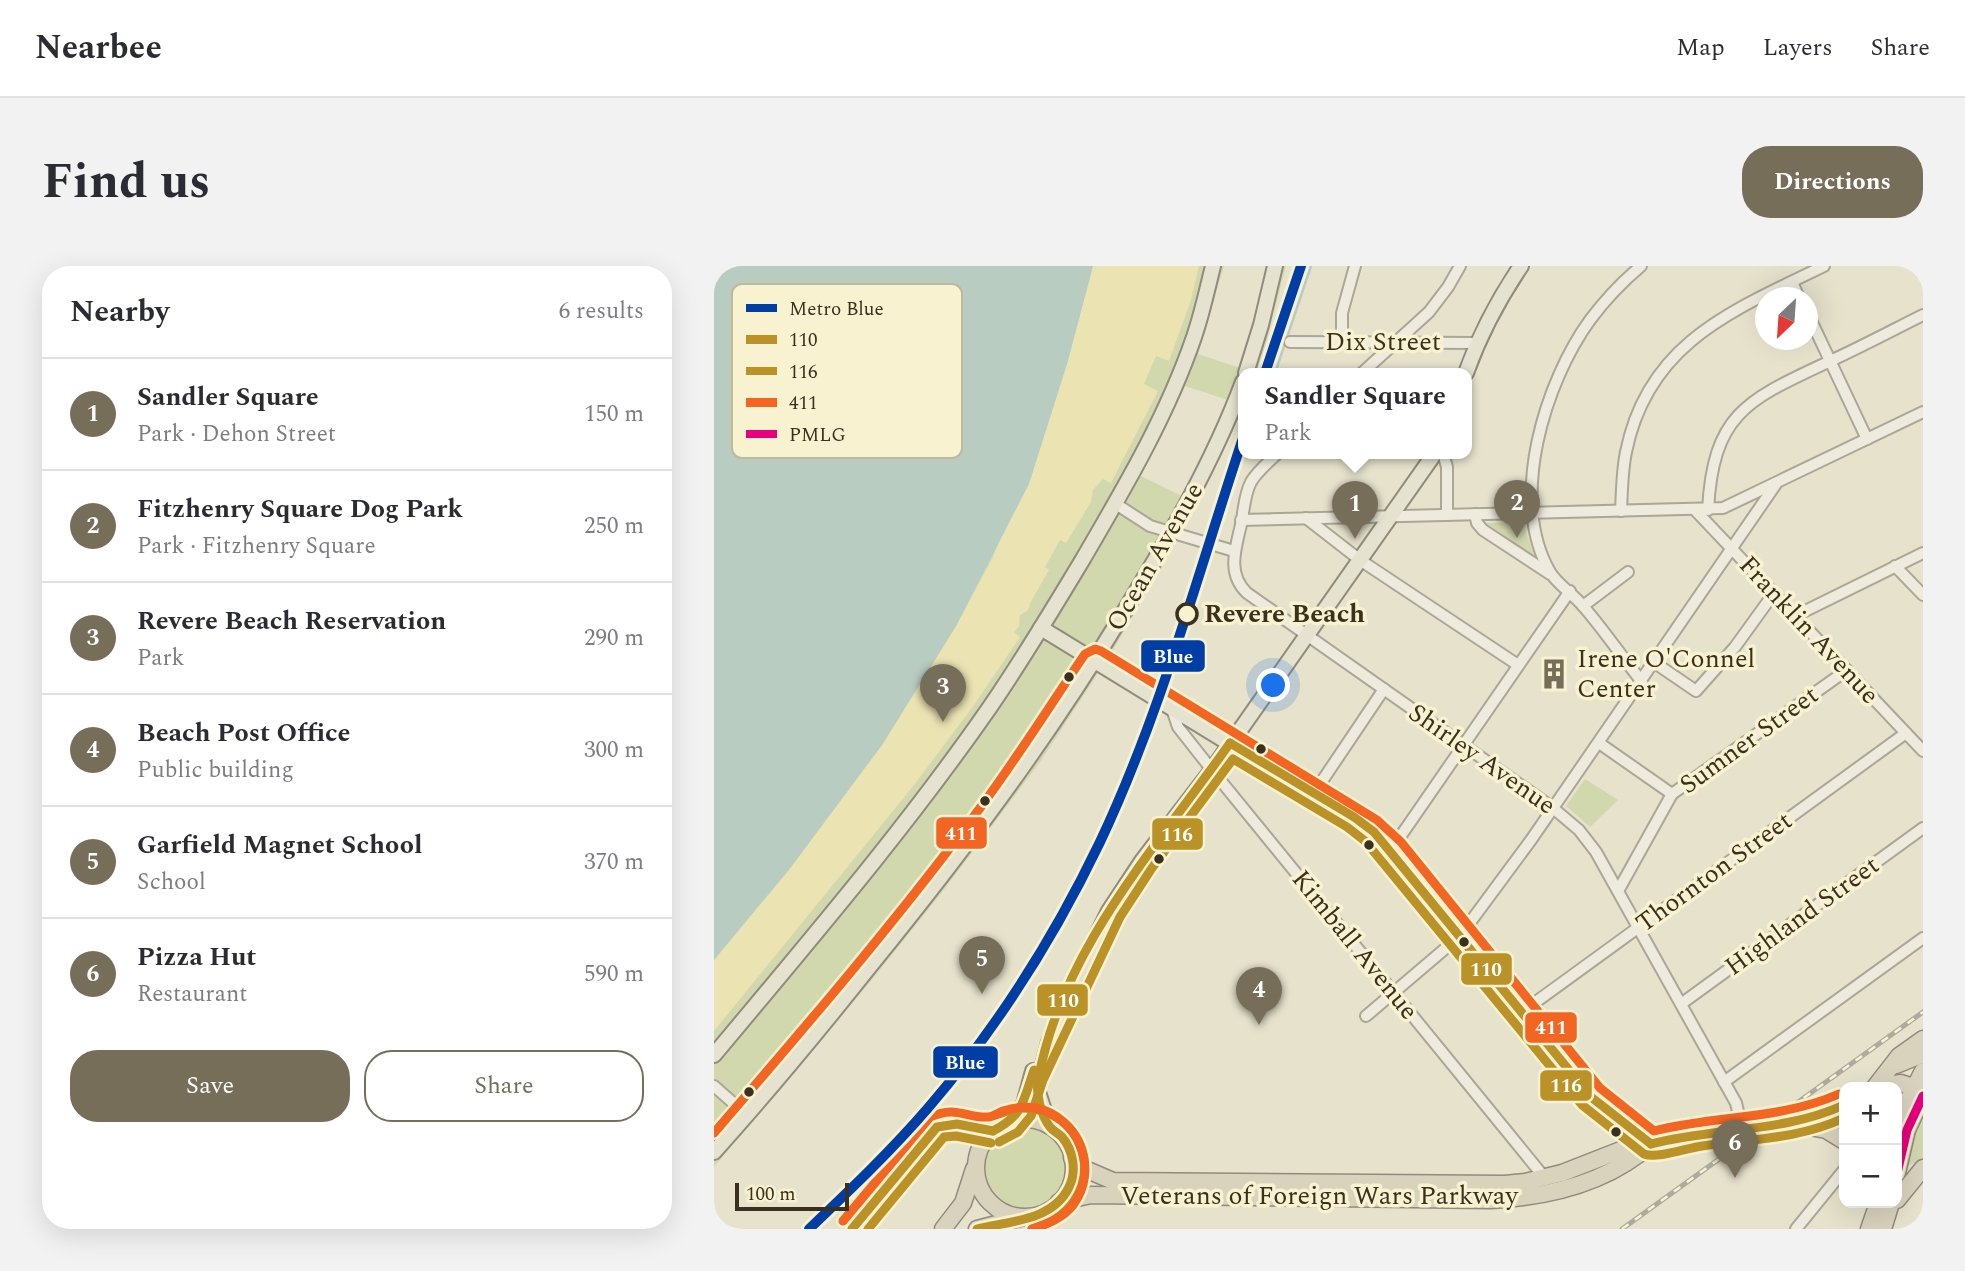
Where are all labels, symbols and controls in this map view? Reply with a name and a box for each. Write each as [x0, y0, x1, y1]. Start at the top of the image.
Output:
text: Nearbee [35, 23, 162, 73]
text: Map [1676, 30, 1725, 66]
text: Layers [1763, 30, 1833, 66]
text: Share [1871, 30, 1930, 66]
text: Find us [42, 145, 210, 220]
button: Directions [1742, 146, 1923, 218]
legend [732, 284, 962, 458]
north arrow [1755, 287, 1818, 350]
text: Nearby [70, 289, 169, 335]
text: 6 results [559, 294, 644, 329]
text: Metro Blue [789, 295, 884, 324]
street label: Dix Street [1325, 322, 1441, 362]
text: 110 [789, 326, 818, 355]
text: 116 [789, 358, 818, 387]
popup [1238, 368, 1472, 459]
text: Sandler Square [1264, 376, 1446, 416]
text: Sandler Square [137, 377, 319, 417]
text: 411 [789, 389, 818, 418]
text: 1 [87, 397, 99, 432]
text: 150 m [584, 397, 644, 432]
text: Park [1264, 416, 1312, 451]
text: Park · Dehon Street [137, 417, 336, 452]
text: PMLG [789, 421, 846, 450]
street label: Ocean Avenue [1096, 475, 1214, 639]
pin: 2 [1494, 480, 1540, 538]
pin: 1 [1332, 481, 1378, 539]
text: Fitzhenry Square Dog Park [137, 489, 463, 529]
text: 2 [87, 509, 99, 544]
text: 250 m [584, 509, 644, 544]
text: Park · Fitzhenry Square [137, 529, 376, 564]
street label: Franklin Avenue [1729, 546, 1889, 714]
place label: Revere Beach [1204, 594, 1365, 634]
text: Revere Beach Reservation [137, 601, 446, 641]
marker: Revere Beach [1176, 603, 1198, 625]
text: 3 [87, 621, 99, 656]
text: 290 m [584, 621, 644, 656]
line badge: Blue [1140, 639, 1206, 673]
place label: Irene O'Connel Center [1577, 639, 1755, 709]
text: Park [137, 641, 184, 676]
text: Blue [1153, 643, 1193, 672]
building icon: Irene O'Connel Center [1537, 657, 1571, 691]
pin: 3 [920, 664, 966, 722]
your location [1256, 668, 1290, 702]
unlabelled marker [1062, 670, 1076, 684]
street label: Sumner Street [1671, 676, 1827, 804]
street label: Shirley Avenue [1400, 693, 1564, 825]
text: Beach Post Office [137, 713, 350, 753]
text: 4 [87, 733, 99, 768]
text: 300 m [584, 733, 644, 768]
unlabelled marker [1254, 742, 1268, 756]
text: Public building [137, 753, 294, 788]
unlabelled marker [978, 794, 992, 808]
street label: Thornton Street [1627, 801, 1801, 943]
line badge: 411 [935, 816, 988, 850]
line badge: 116 [1151, 817, 1204, 851]
text: 411 [945, 820, 977, 849]
text: 116 [1161, 821, 1193, 850]
text: Garfield Magnet School [137, 825, 422, 865]
unlabelled marker [1362, 838, 1376, 852]
text: 5 [87, 845, 99, 880]
text: 370 m [584, 845, 644, 880]
street label: Highland Street [1716, 846, 1888, 986]
unlabelled marker [1152, 852, 1166, 866]
street label: Kimball Avenue [1282, 861, 1428, 1029]
text: School [137, 865, 206, 900]
unlabelled marker [1457, 935, 1471, 949]
pin: 5 [959, 936, 1005, 994]
text: Pizza Hut [137, 937, 256, 977]
line badge: 110 [1460, 952, 1513, 986]
text: 110 [1470, 956, 1502, 985]
text: 6 [87, 957, 99, 992]
text: 590 m [584, 957, 644, 992]
pin: 4 [1236, 967, 1282, 1025]
text: Restaurant [137, 977, 247, 1012]
line badge: 110 [1036, 983, 1089, 1017]
text: 110 [1047, 987, 1079, 1016]
line badge: 411 [1524, 1011, 1578, 1044]
text: 411 [1535, 1014, 1567, 1043]
line badge: Blue [932, 1045, 999, 1079]
text: Blue [945, 1049, 985, 1078]
button: Save [70, 1050, 350, 1122]
button: Share [364, 1050, 644, 1122]
line badge: 116 [1539, 1069, 1593, 1102]
text: 116 [1550, 1072, 1582, 1101]
map controls [1839, 1082, 1902, 1208]
button: + [1839, 1082, 1902, 1145]
unlabelled marker [742, 1085, 756, 1099]
pin: 6 [1712, 1120, 1758, 1178]
unlabelled marker [1609, 1125, 1623, 1139]
button: − [1839, 1145, 1902, 1208]
street label: Veterans of Foreign Wars Parkway [1120, 1176, 1519, 1216]
scale bar [735, 1180, 849, 1212]
text: 100 m [746, 1180, 796, 1209]

